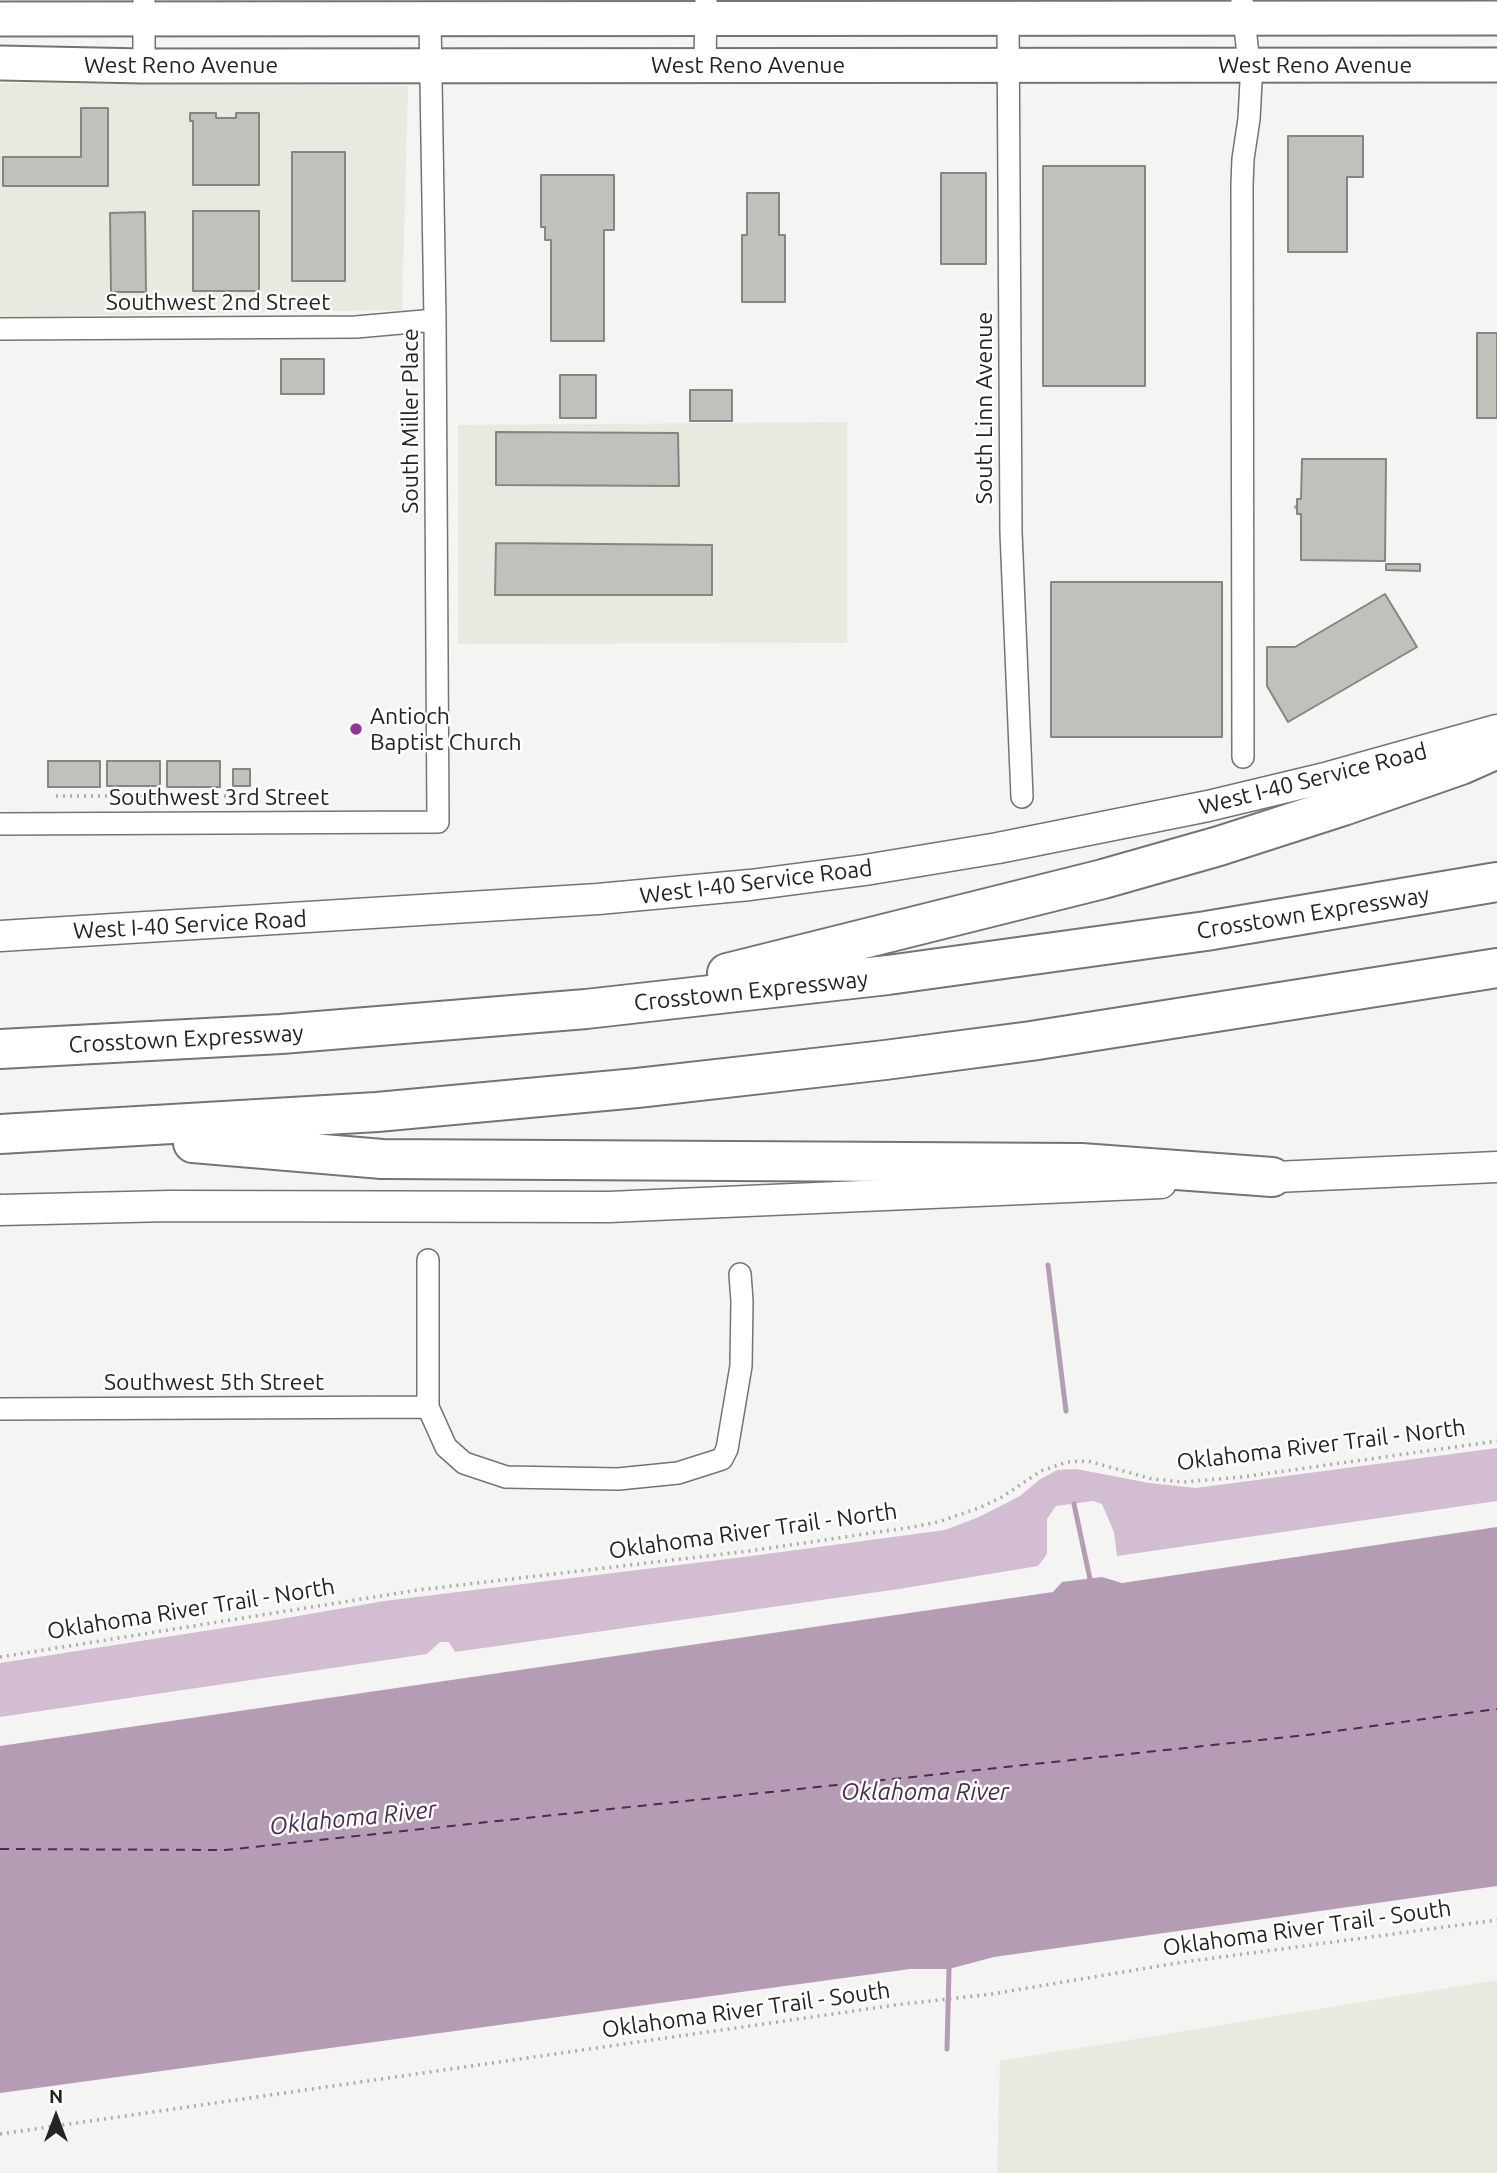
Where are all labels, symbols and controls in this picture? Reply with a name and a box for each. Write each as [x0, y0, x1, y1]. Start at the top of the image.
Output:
street label: West Reno Avenue [84, 51, 278, 79]
street label: West Reno Avenue [651, 51, 845, 79]
street label: West Reno Avenue [1218, 51, 1412, 79]
street label: Southwest 2nd Street [106, 288, 330, 316]
street label: South Linn Avenue [970, 312, 998, 504]
street label: South Miller Place [396, 328, 424, 514]
place label: Antioch Baptist Church [370, 702, 522, 756]
marker: Antioch Baptist Church [348, 721, 364, 737]
street label: West I-40 Service Road [1196, 737, 1430, 821]
street label: Southwest 3rd Street [109, 783, 329, 811]
street label: West I-40 Service Road [638, 854, 874, 910]
street label: Crosstown Expressway [1195, 881, 1431, 945]
street label: West I-40 Service Road [72, 905, 308, 945]
street label: Crosstown Expressway [633, 965, 869, 1017]
street label: Crosstown Expressway [68, 1019, 304, 1059]
street label: Southwest 5th Street [104, 1368, 324, 1396]
street label: Oklahoma River Trail - North [1175, 1414, 1467, 1476]
street label: Oklahoma River Trail - North [607, 1497, 899, 1565]
street label: Oklahoma River Trail - North [45, 1573, 337, 1645]
water label: Oklahoma River [841, 1778, 1009, 1806]
water label: Oklahoma River [268, 1795, 438, 1841]
street label: Oklahoma River Trail - South [1161, 1894, 1453, 1962]
street label: Oklahoma River Trail - South [600, 1976, 892, 2044]
north arrow [21, 2082, 91, 2152]
text: N [49, 2085, 63, 2107]

